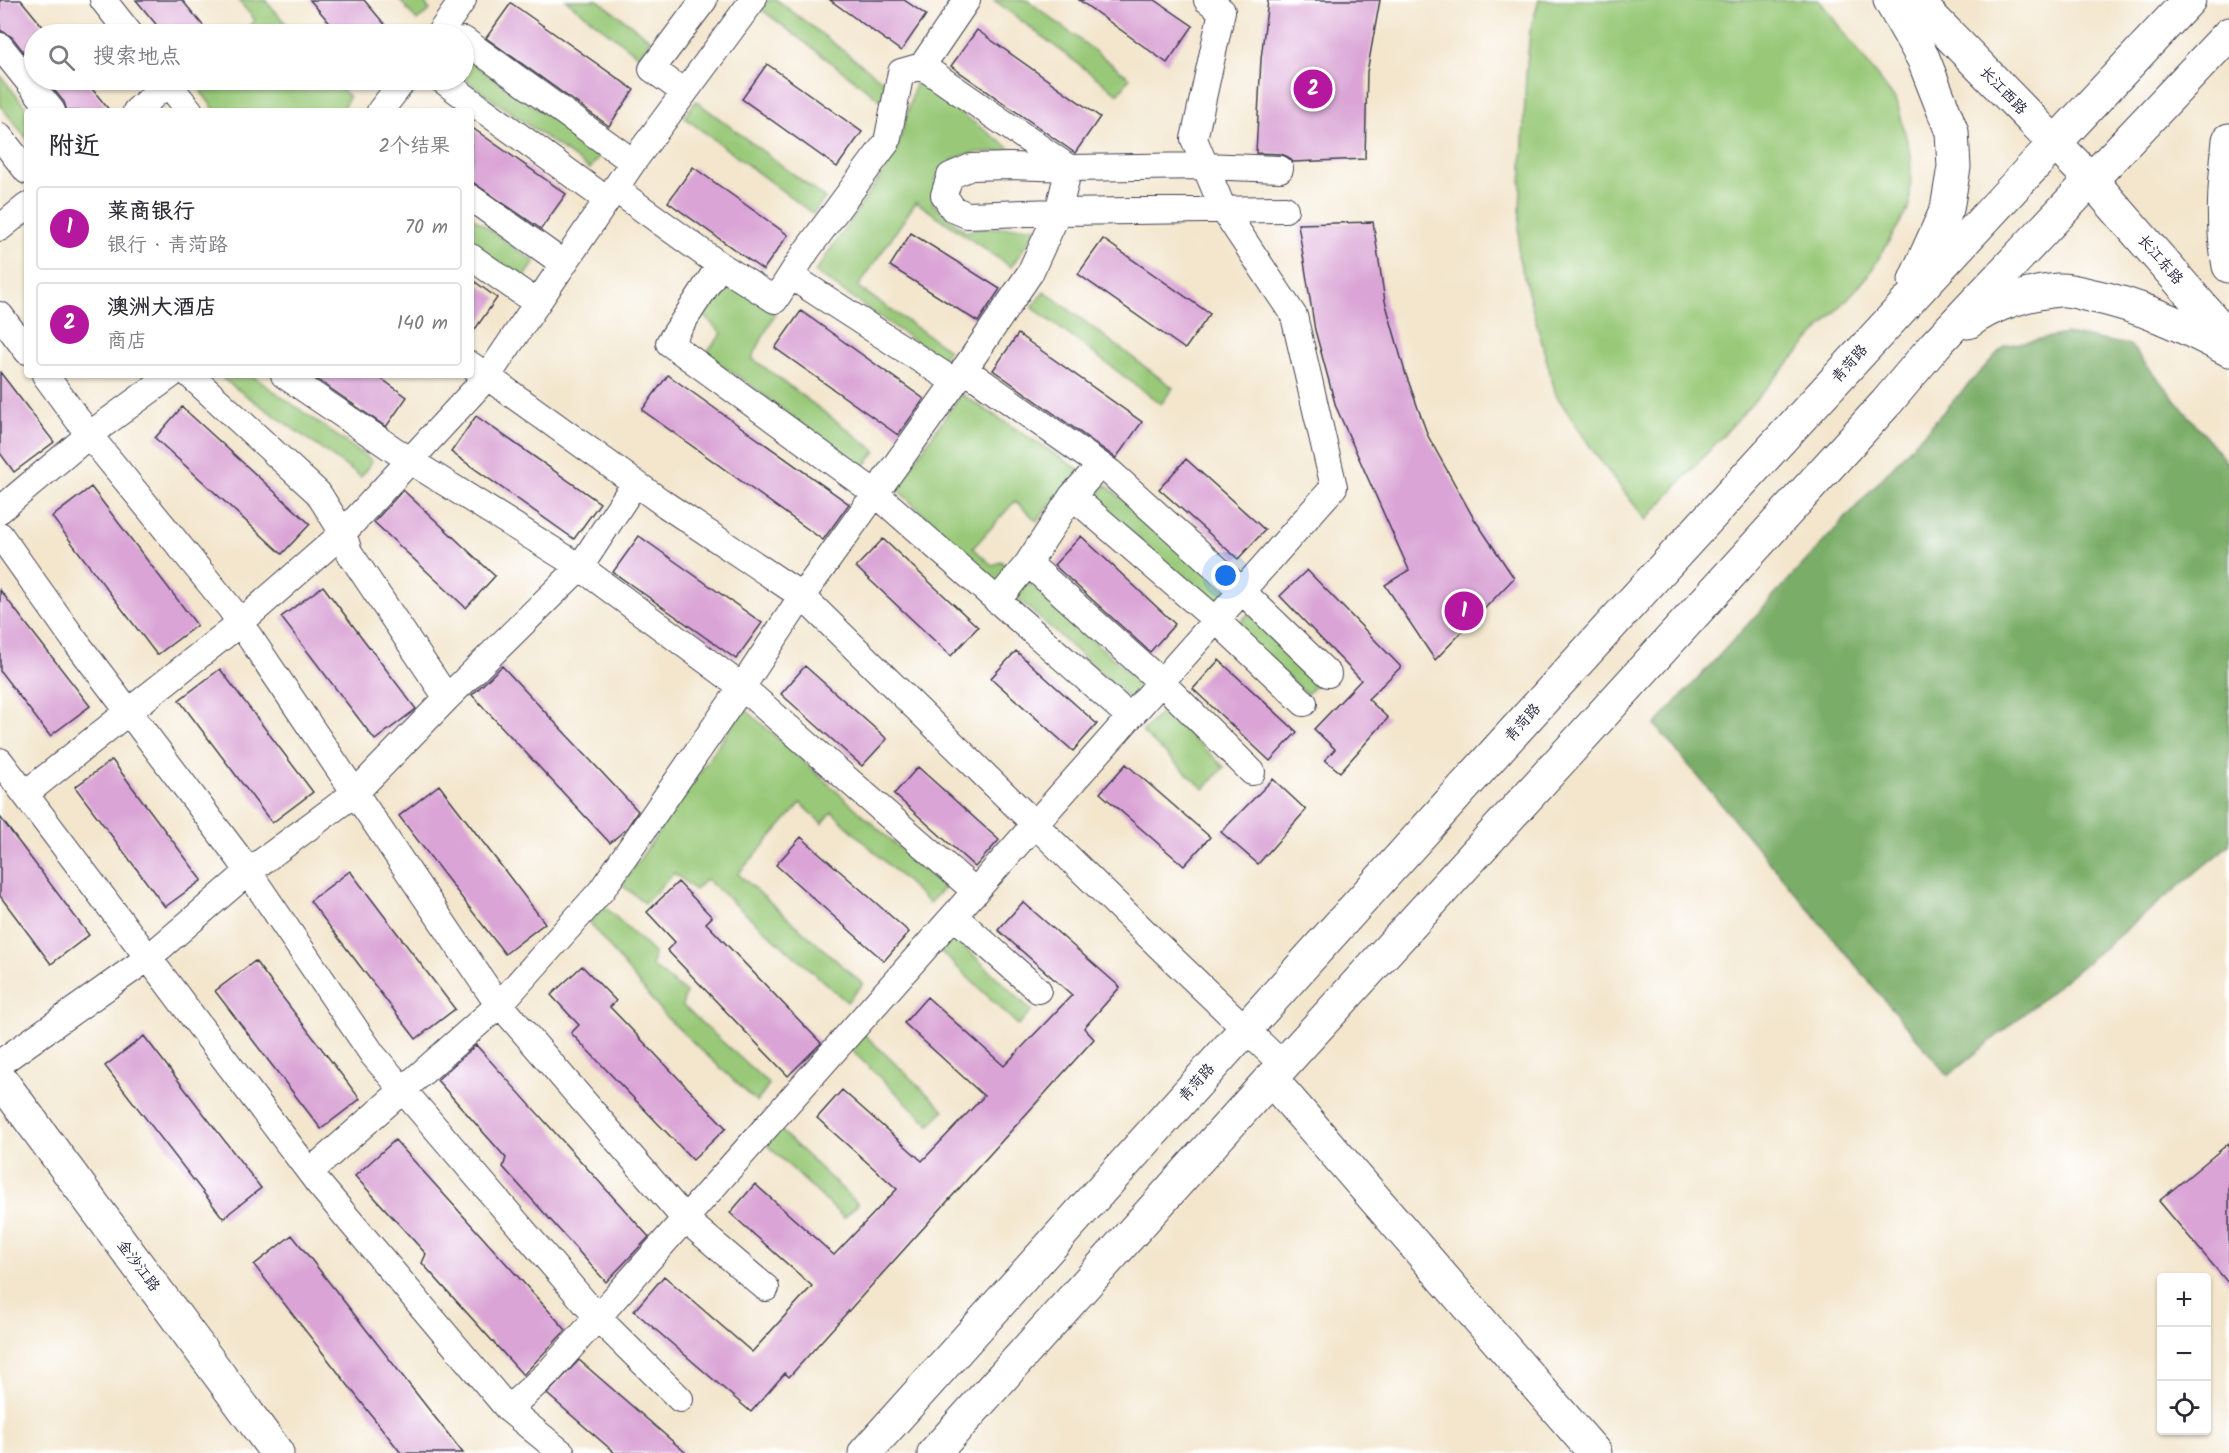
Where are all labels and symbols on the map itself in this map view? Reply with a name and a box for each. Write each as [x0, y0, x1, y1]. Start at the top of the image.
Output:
street label: 长江西路 [1974, 61, 2032, 121]
pin: 2 [1294, 66, 1332, 112]
street label: 长江东路 [2131, 229, 2189, 291]
street label: 青菏路 [1826, 339, 1874, 389]
your location [1211, 561, 1240, 590]
pin: 1 [1444, 588, 1484, 634]
street label: 青菏路 [1499, 698, 1547, 748]
street label: 青菏路 [1173, 1058, 1221, 1108]
street label: 金沙江路 [110, 1235, 166, 1297]

